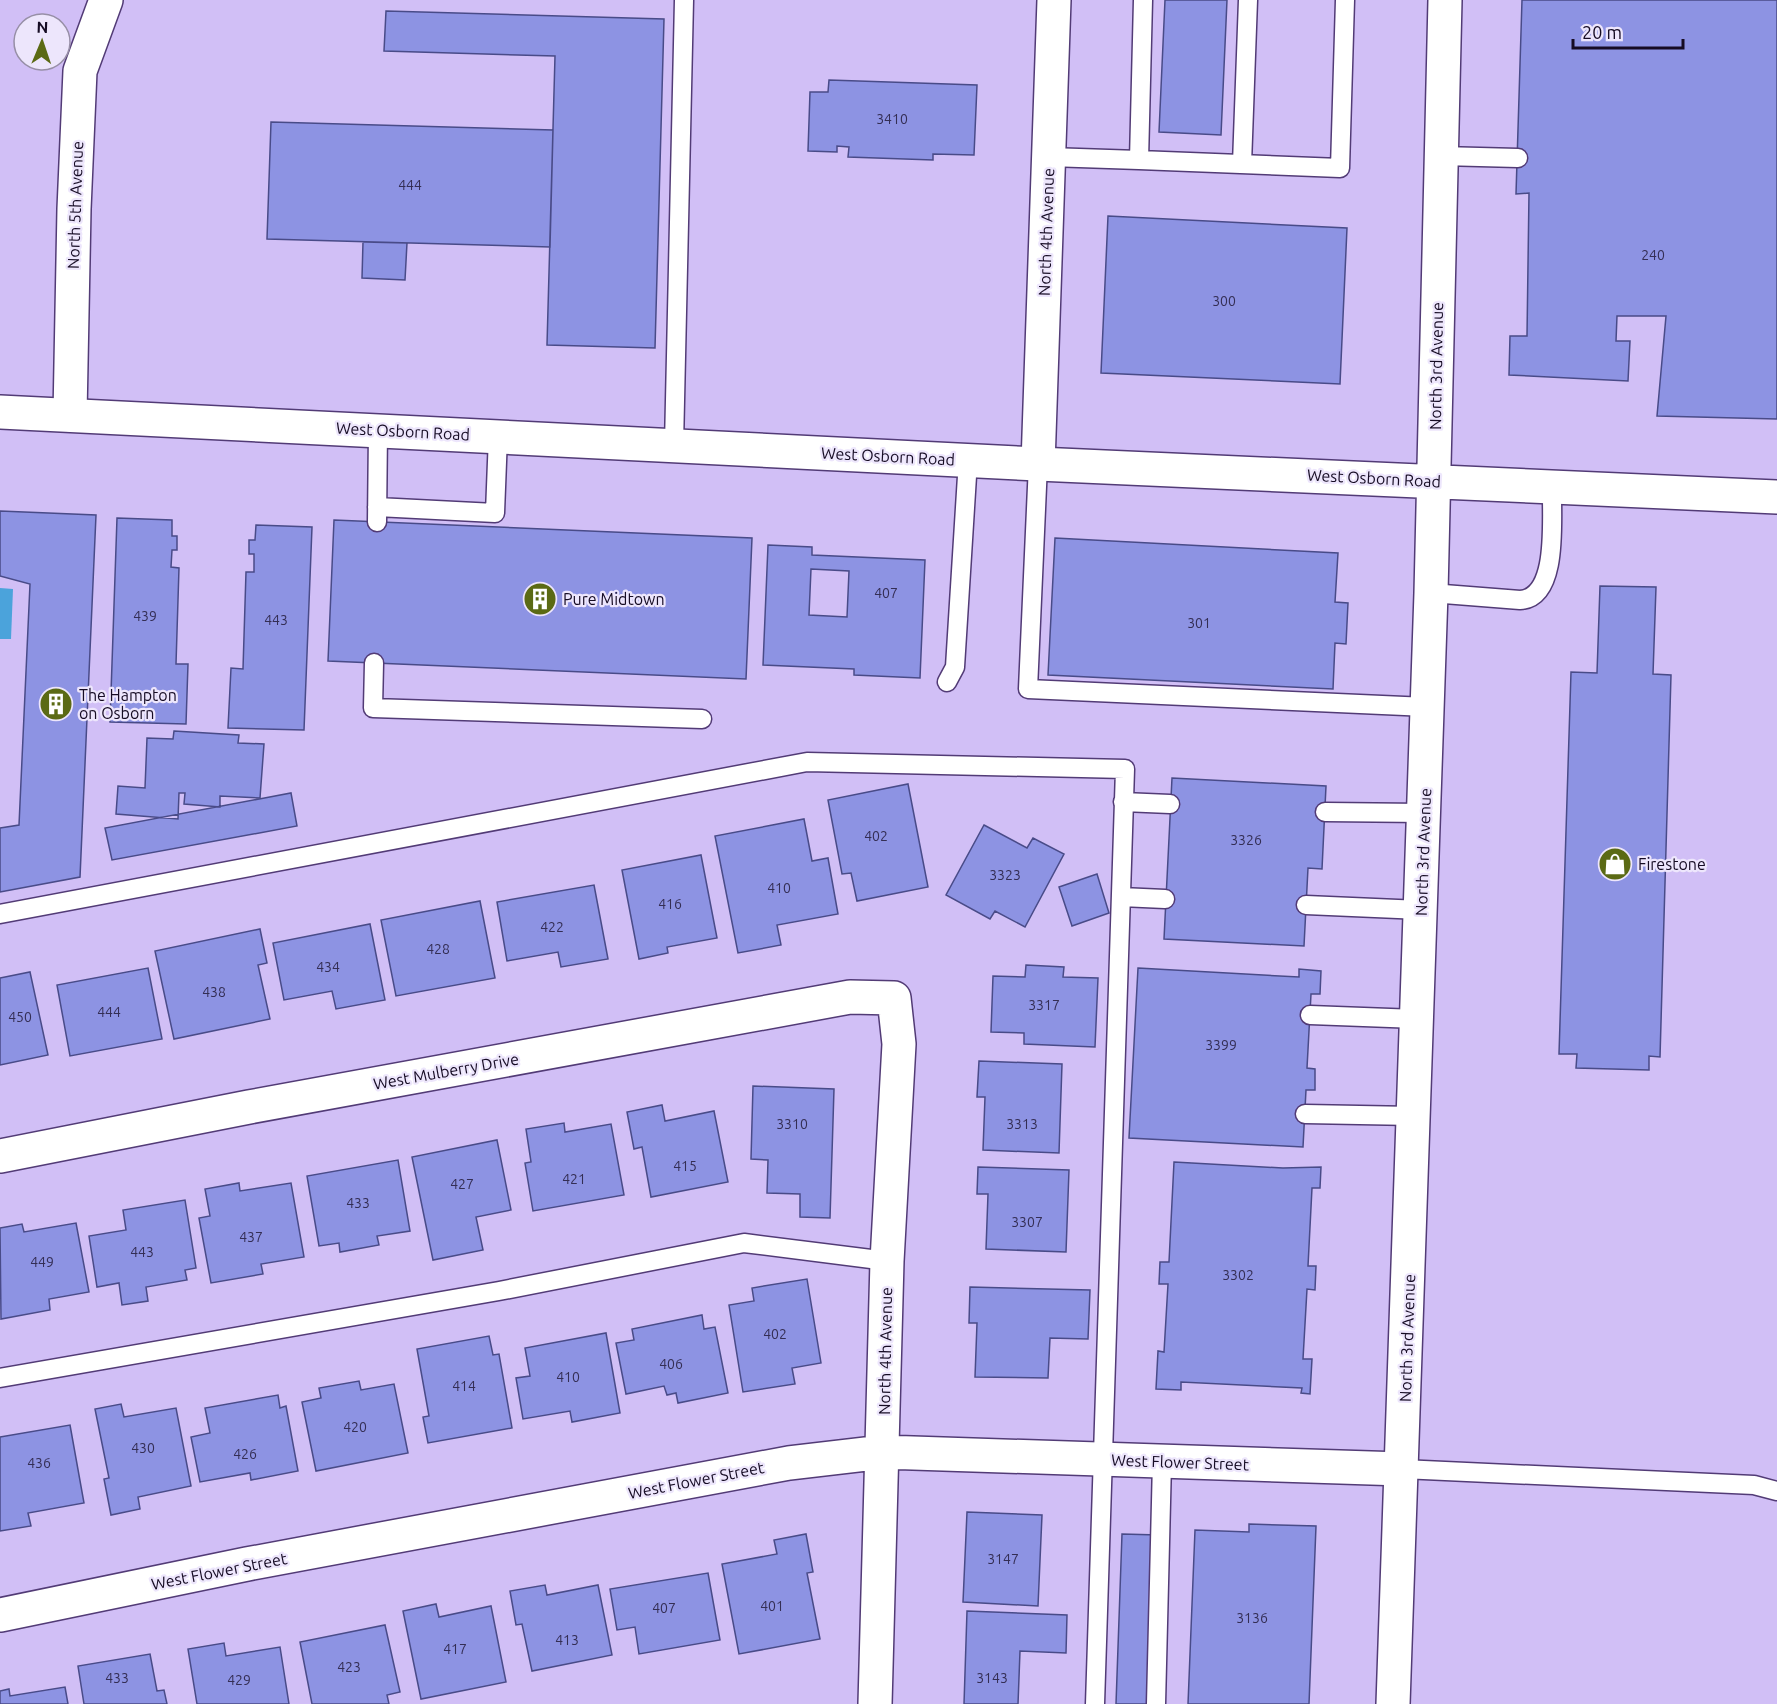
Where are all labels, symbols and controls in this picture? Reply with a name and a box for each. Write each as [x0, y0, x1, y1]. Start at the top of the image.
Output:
north arrow [12, 12, 72, 72]
scale bar [1573, 12, 1682, 50]
text: N [36, 18, 49, 36]
text: 20 m [1582, 22, 1622, 42]
house number: 3410 [876, 111, 908, 127]
street label: North 5th Avenue [64, 141, 86, 269]
street label: North 4th Avenue [1035, 168, 1057, 296]
house number: 444 [398, 177, 422, 193]
house number: 240 [1641, 247, 1665, 263]
house number: 300 [1212, 293, 1236, 309]
street label: North 3rd Avenue [1426, 302, 1446, 430]
street label: West Osborn Road [336, 419, 470, 443]
street label: West Osborn Road [821, 444, 955, 468]
street label: West Osborn Road [1307, 466, 1441, 490]
building icon: Pure Midtown [522, 581, 558, 617]
house number: 407 [874, 585, 898, 601]
place label: Pure Midtown [563, 590, 665, 608]
house number: 439 [133, 608, 157, 624]
house number: 443 [264, 612, 288, 628]
house number: 301 [1187, 615, 1211, 631]
building icon: The Hampton on Osborn [38, 686, 74, 722]
place label: The Hampton on Osborn [79, 686, 177, 722]
street label: North 3rd Avenue [1412, 788, 1434, 916]
house number: 402 [864, 828, 888, 844]
house number: 3326 [1230, 832, 1262, 848]
shop icon: Firestone [1597, 846, 1633, 882]
place label: Firestone [1638, 855, 1706, 873]
house number: 3323 [989, 867, 1021, 883]
house number: 410 [767, 880, 791, 896]
house number: 416 [658, 896, 682, 912]
house number: 422 [540, 919, 564, 935]
house number: 428 [426, 941, 450, 957]
house number: 434 [316, 959, 340, 975]
house number: 438 [202, 984, 226, 1000]
house number: 3317 [1028, 997, 1060, 1013]
house number: 444 [97, 1004, 121, 1020]
house number: 450 [8, 1009, 32, 1025]
house number: 3399 [1205, 1037, 1237, 1053]
street label: West Mulberry Drive [372, 1049, 520, 1093]
house number: 3310 [776, 1116, 808, 1132]
house number: 3313 [1006, 1116, 1038, 1132]
house number: 415 [673, 1158, 697, 1174]
house number: 421 [562, 1171, 586, 1187]
house number: 427 [450, 1176, 474, 1192]
house number: 433 [346, 1195, 370, 1211]
house number: 3307 [1011, 1214, 1043, 1230]
house number: 437 [239, 1229, 263, 1245]
house number: 443 [130, 1244, 154, 1260]
house number: 449 [30, 1254, 54, 1270]
house number: 3302 [1222, 1267, 1254, 1283]
street label: North 3rd Avenue [1396, 1274, 1418, 1402]
street label: North 4th Avenue [875, 1287, 895, 1415]
house number: 402 [763, 1326, 787, 1342]
house number: 406 [659, 1356, 683, 1372]
house number: 410 [556, 1369, 580, 1385]
house number: 414 [452, 1378, 476, 1394]
house number: 420 [343, 1419, 367, 1435]
house number: 430 [131, 1440, 155, 1456]
house number: 426 [233, 1446, 257, 1462]
street label: West Flower Street [1111, 1451, 1250, 1473]
house number: 436 [27, 1455, 51, 1471]
street label: West Flower Street [627, 1458, 766, 1502]
street label: West Flower Street [150, 1549, 289, 1593]
house number: 3147 [987, 1551, 1019, 1567]
house number: 401 [760, 1598, 784, 1614]
house number: 407 [652, 1600, 676, 1616]
house number: 3136 [1236, 1610, 1268, 1626]
house number: 413 [555, 1632, 579, 1648]
house number: 417 [443, 1641, 467, 1657]
house number: 423 [337, 1659, 361, 1675]
house number: 433 [105, 1670, 129, 1686]
house number: 3143 [976, 1670, 1008, 1686]
house number: 429 [227, 1672, 251, 1688]

